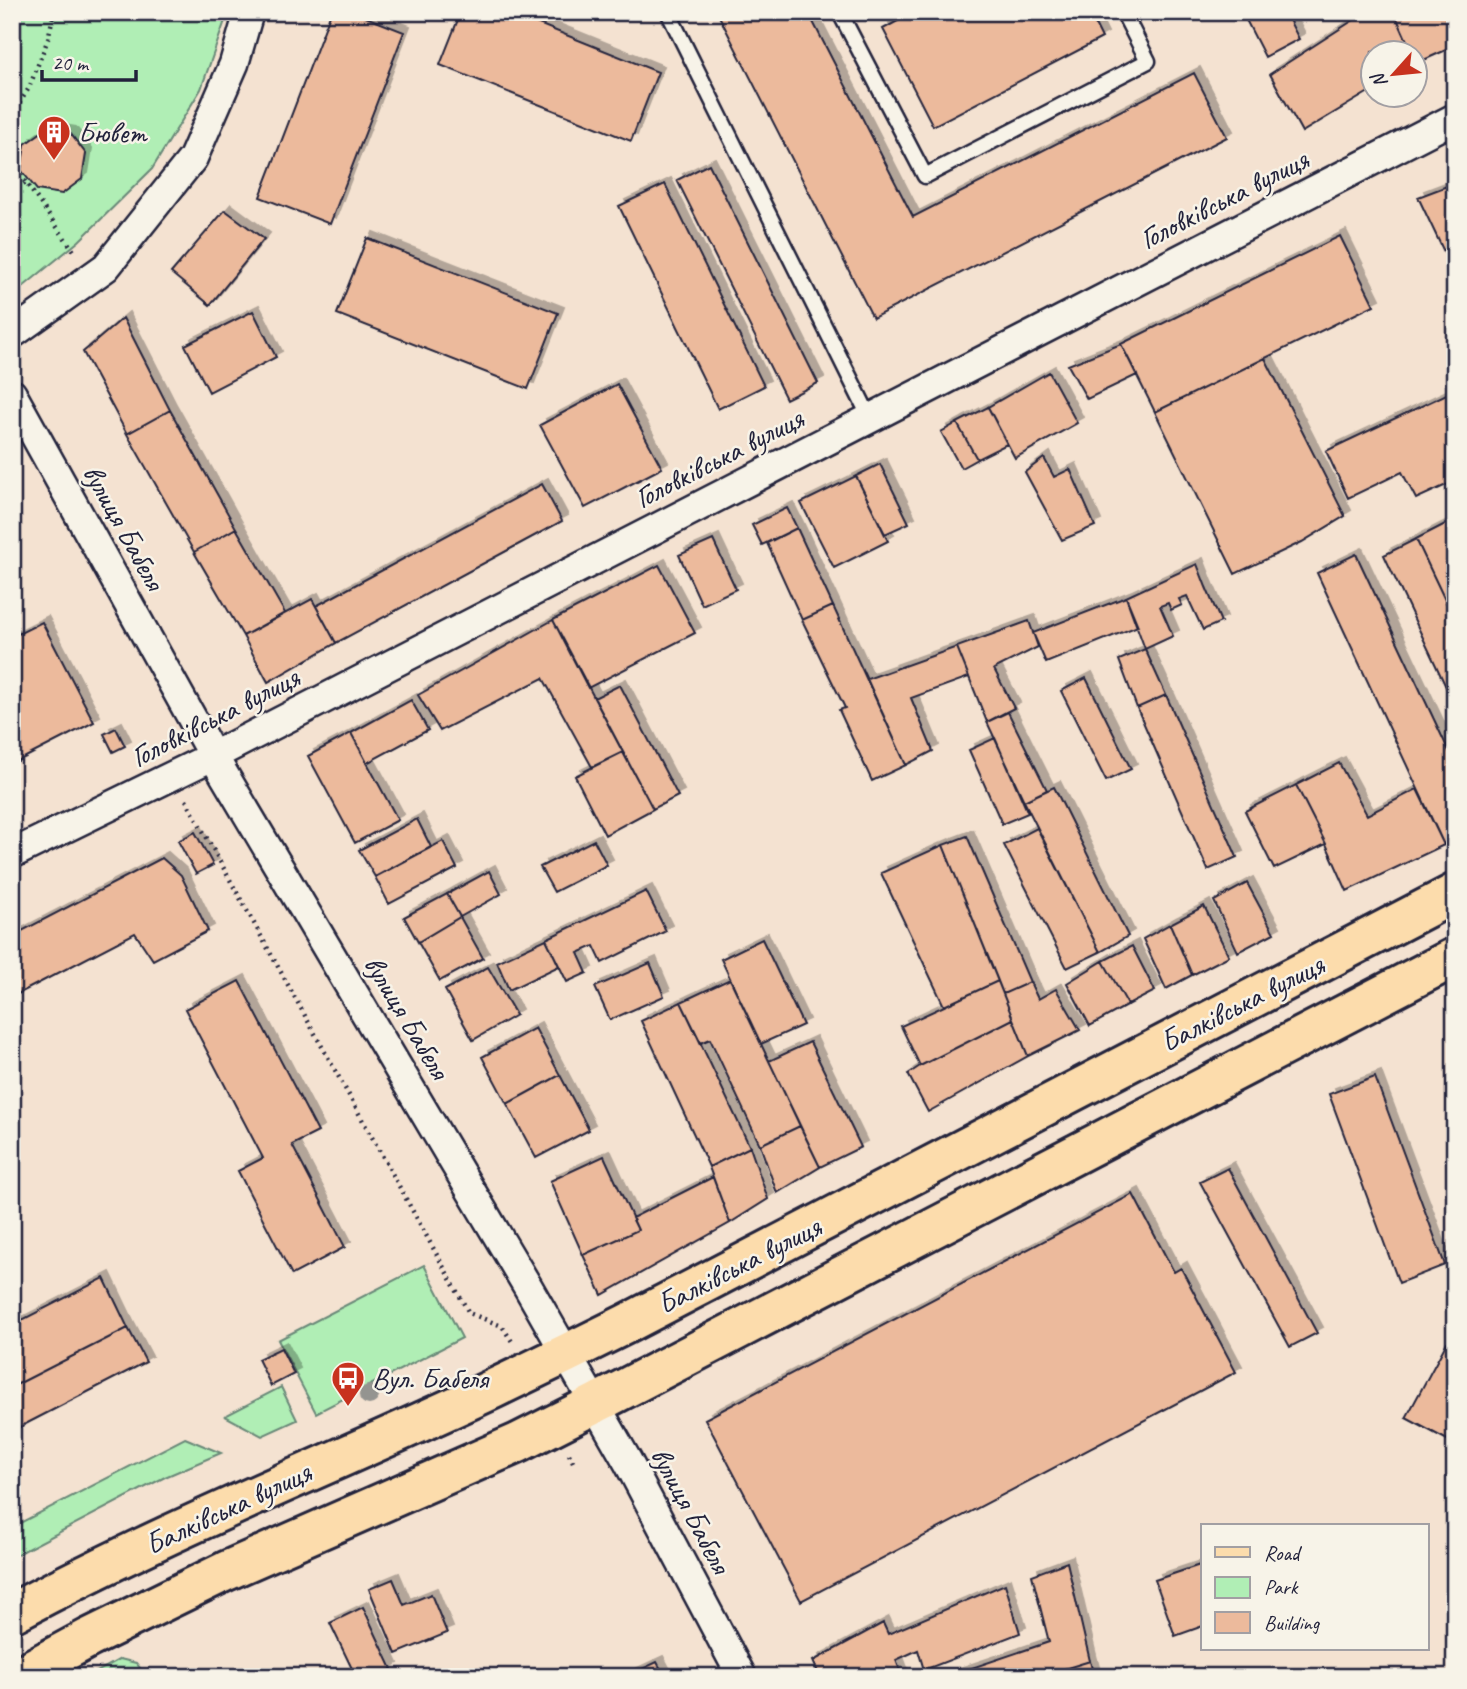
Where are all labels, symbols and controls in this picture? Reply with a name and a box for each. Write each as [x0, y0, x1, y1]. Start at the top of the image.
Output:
scale bar [42, 38, 136, 82]
north arrow [1358, 38, 1428, 108]
text: 20 m [52, 50, 90, 76]
text: N [1365, 68, 1393, 92]
building icon: Бювет [35, 113, 73, 162]
place label: Бювет [78, 113, 148, 151]
street label: Головківська вулиця [1133, 140, 1316, 258]
street label: Головківська вулиця [628, 399, 811, 517]
street label: вулиця Бабеля [74, 458, 175, 599]
street label: Головківська вулиця [124, 658, 307, 776]
street label: Балківська вулиця [1154, 945, 1331, 1061]
street label: вулиця Бабеля [355, 948, 460, 1088]
street label: Балківська вулиця [651, 1207, 828, 1323]
bus stop icon: Вул. Бабеля [329, 1359, 367, 1408]
place label: Вул. Бабеля [372, 1359, 490, 1397]
street label: вулиця Бабеля [642, 1440, 741, 1582]
street label: Балківська вулиця [139, 1452, 318, 1563]
legend [1201, 1524, 1428, 1650]
text: Road [1264, 1540, 1303, 1566]
text: Park [1264, 1574, 1299, 1600]
text: Building [1264, 1610, 1321, 1636]

